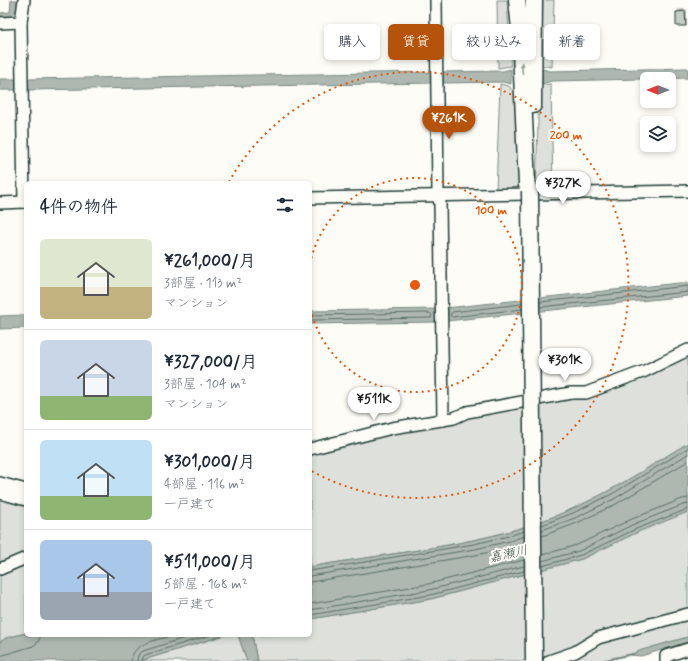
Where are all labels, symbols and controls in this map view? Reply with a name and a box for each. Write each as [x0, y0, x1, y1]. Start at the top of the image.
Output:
chip: 購入 [324, 24, 380, 60]
chip: 賃貸 [388, 24, 444, 60]
chip: 絞り込み [452, 24, 536, 60]
chip: 新着 [544, 24, 600, 60]
one-way arrow [518, 62, 525, 74]
north arrow [640, 72, 676, 108]
map controls [640, 72, 676, 152]
pin: ¥261K [421, 106, 477, 140]
text: ¥261K [431, 110, 467, 127]
button: layers [640, 116, 676, 152]
text: 200 m [550, 128, 583, 144]
pin: ¥327K [535, 171, 591, 205]
text: ¥327K [545, 175, 581, 192]
icon: filters [274, 194, 296, 216]
text: 4件の物件 [40, 196, 118, 218]
text: 100 m [475, 203, 508, 219]
text: ¥261,000/月 [164, 250, 256, 272]
icon: home [72, 255, 120, 303]
text: 3部屋 · 113 m² [164, 275, 242, 292]
centre of rings [408, 278, 422, 292]
text: マンション [164, 295, 228, 312]
pin: ¥301K [537, 348, 593, 382]
text: ¥327,000/月 [164, 351, 257, 373]
text: ¥301K [547, 352, 583, 369]
icon: home [72, 356, 120, 404]
text: 3部屋 · 104 m² [164, 376, 246, 393]
pin: ¥511K [346, 387, 402, 421]
text: ¥511K [356, 391, 392, 408]
text: マンション [164, 396, 228, 413]
text: ¥301,000/月 [164, 451, 255, 473]
icon: home [72, 456, 120, 504]
text: 4部屋 · 116 m² [164, 476, 245, 493]
text: 一戸建て [164, 496, 216, 513]
water label: 嘉瀬川 [487, 542, 529, 567]
text: ¥511,000/月 [164, 551, 255, 573]
icon: home [72, 556, 120, 604]
text: 5部屋 · 168 m² [164, 576, 247, 593]
text: 一戸建て [164, 596, 216, 613]

